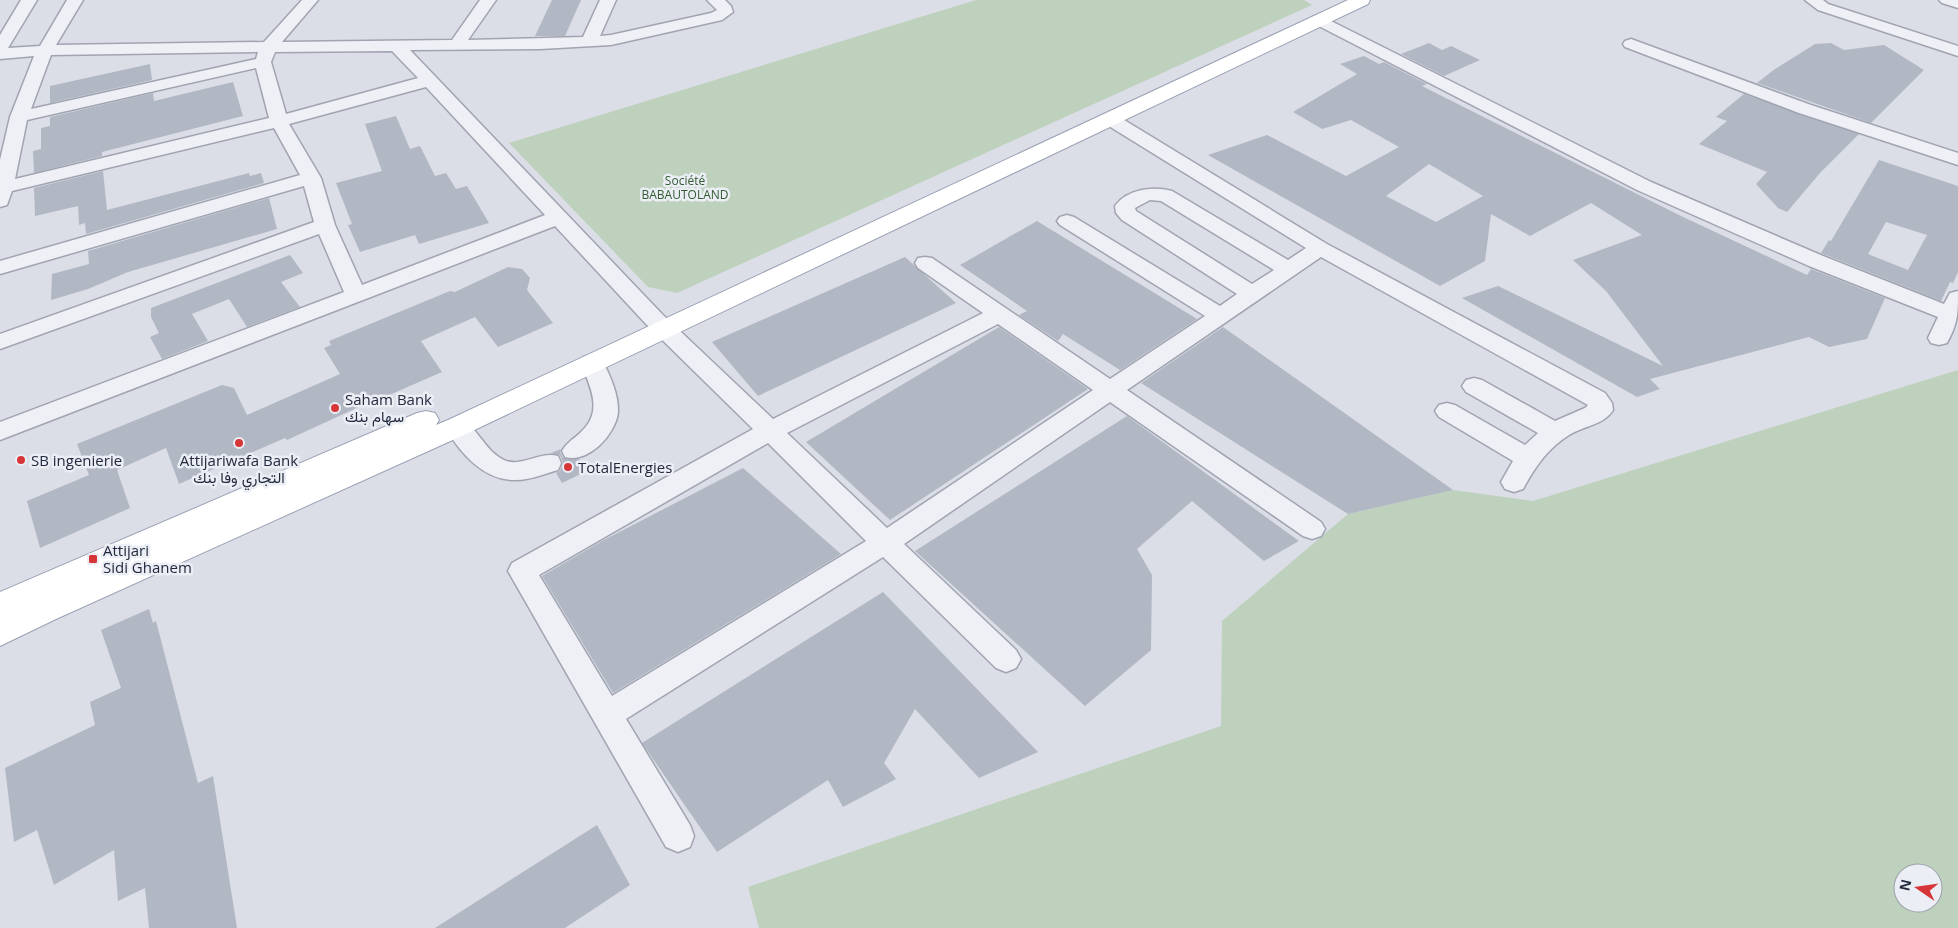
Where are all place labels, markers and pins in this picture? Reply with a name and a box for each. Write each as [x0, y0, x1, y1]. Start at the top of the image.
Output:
place label: Saham Bank سهام بنك [345, 389, 432, 427]
marker: Saham Bank سهام بنك [329, 402, 341, 414]
marker: Attijariwafa Bank التجاري وفا بنك [233, 437, 245, 449]
place label: SB ingenierie [31, 450, 122, 470]
place label: Attijariwafa Bank التجاري وفا بنك [180, 450, 298, 491]
marker: SB ingenierie [15, 454, 27, 466]
place label: TotalEnergies [578, 457, 672, 477]
marker: TotalEnergies [562, 461, 574, 473]
place label: Attijari Sidi Ghanem [103, 540, 192, 577]
marker: Attijari Sidi Ghanem [87, 553, 99, 565]

